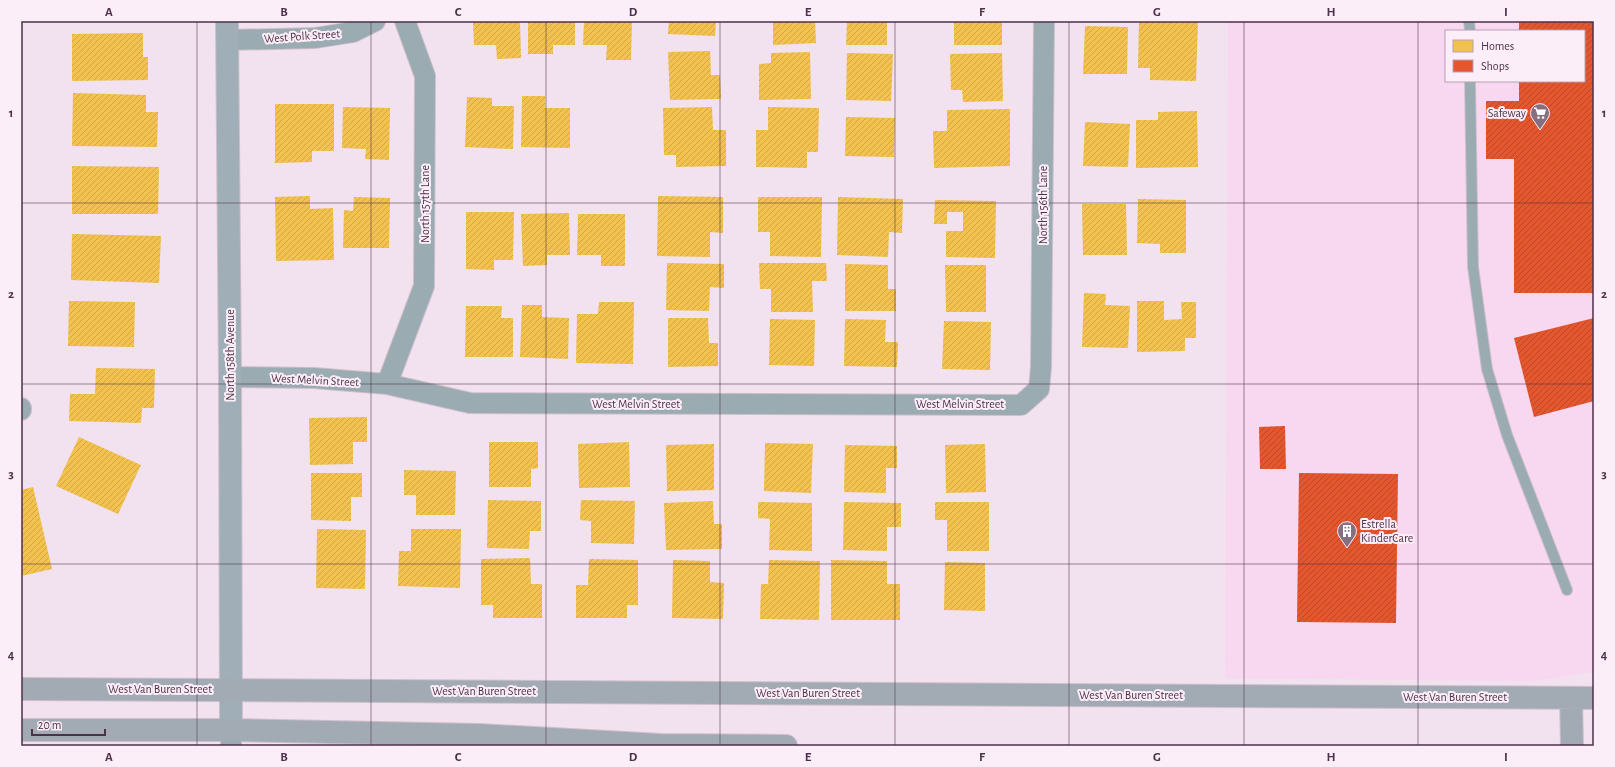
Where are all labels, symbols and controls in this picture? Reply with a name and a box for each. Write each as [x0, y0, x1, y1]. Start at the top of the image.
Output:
text: A [105, 6, 113, 19]
text: B [280, 6, 288, 19]
text: C [455, 6, 462, 19]
text: D [629, 6, 638, 19]
text: E [805, 6, 812, 19]
text: F [979, 6, 986, 19]
text: G [1153, 6, 1161, 19]
text: H [1326, 6, 1336, 19]
text: I [1504, 6, 1508, 19]
street label: West Polk Street [264, 27, 341, 45]
legend [1445, 30, 1585, 82]
text: Homes [1481, 40, 1514, 52]
text: Shops [1481, 60, 1509, 72]
supermarket icon: Safeway [1529, 102, 1551, 130]
text: 1 [9, 107, 13, 120]
place label: Safeway [1488, 107, 1526, 120]
text: 1 [1602, 107, 1606, 120]
street label: North 157th Lane [419, 165, 431, 243]
street label: North 156th Lane [1037, 166, 1049, 244]
text: 2 [8, 288, 14, 301]
text: 2 [1601, 288, 1607, 301]
street label: North 158th Avenue [224, 309, 236, 401]
street label: West Melvin Street [271, 372, 359, 388]
street label: West Melvin Street [592, 398, 680, 410]
street label: West Melvin Street [916, 398, 1004, 410]
text: 3 [8, 468, 14, 481]
text: 3 [1601, 468, 1607, 481]
place label: Estrella KinderCare [1361, 518, 1413, 544]
building icon: Estrella KinderCare [1336, 520, 1358, 548]
text: 4 [8, 649, 15, 662]
text: 4 [1601, 649, 1608, 662]
street label: West Van Buren Street [108, 683, 212, 695]
street label: West Van Buren Street [432, 685, 536, 697]
street label: West Van Buren Street [756, 687, 860, 699]
street label: West Van Buren Street [1079, 689, 1183, 701]
street label: West Van Buren Street [1403, 691, 1507, 703]
scale bar [32, 711, 105, 737]
text: 20 m [38, 719, 61, 731]
text: A [105, 751, 113, 764]
text: B [280, 751, 288, 764]
text: C [455, 751, 462, 764]
text: D [629, 751, 638, 764]
text: E [805, 751, 812, 764]
text: F [979, 751, 986, 764]
text: G [1153, 751, 1161, 764]
text: H [1326, 751, 1336, 764]
text: I [1504, 751, 1508, 764]

